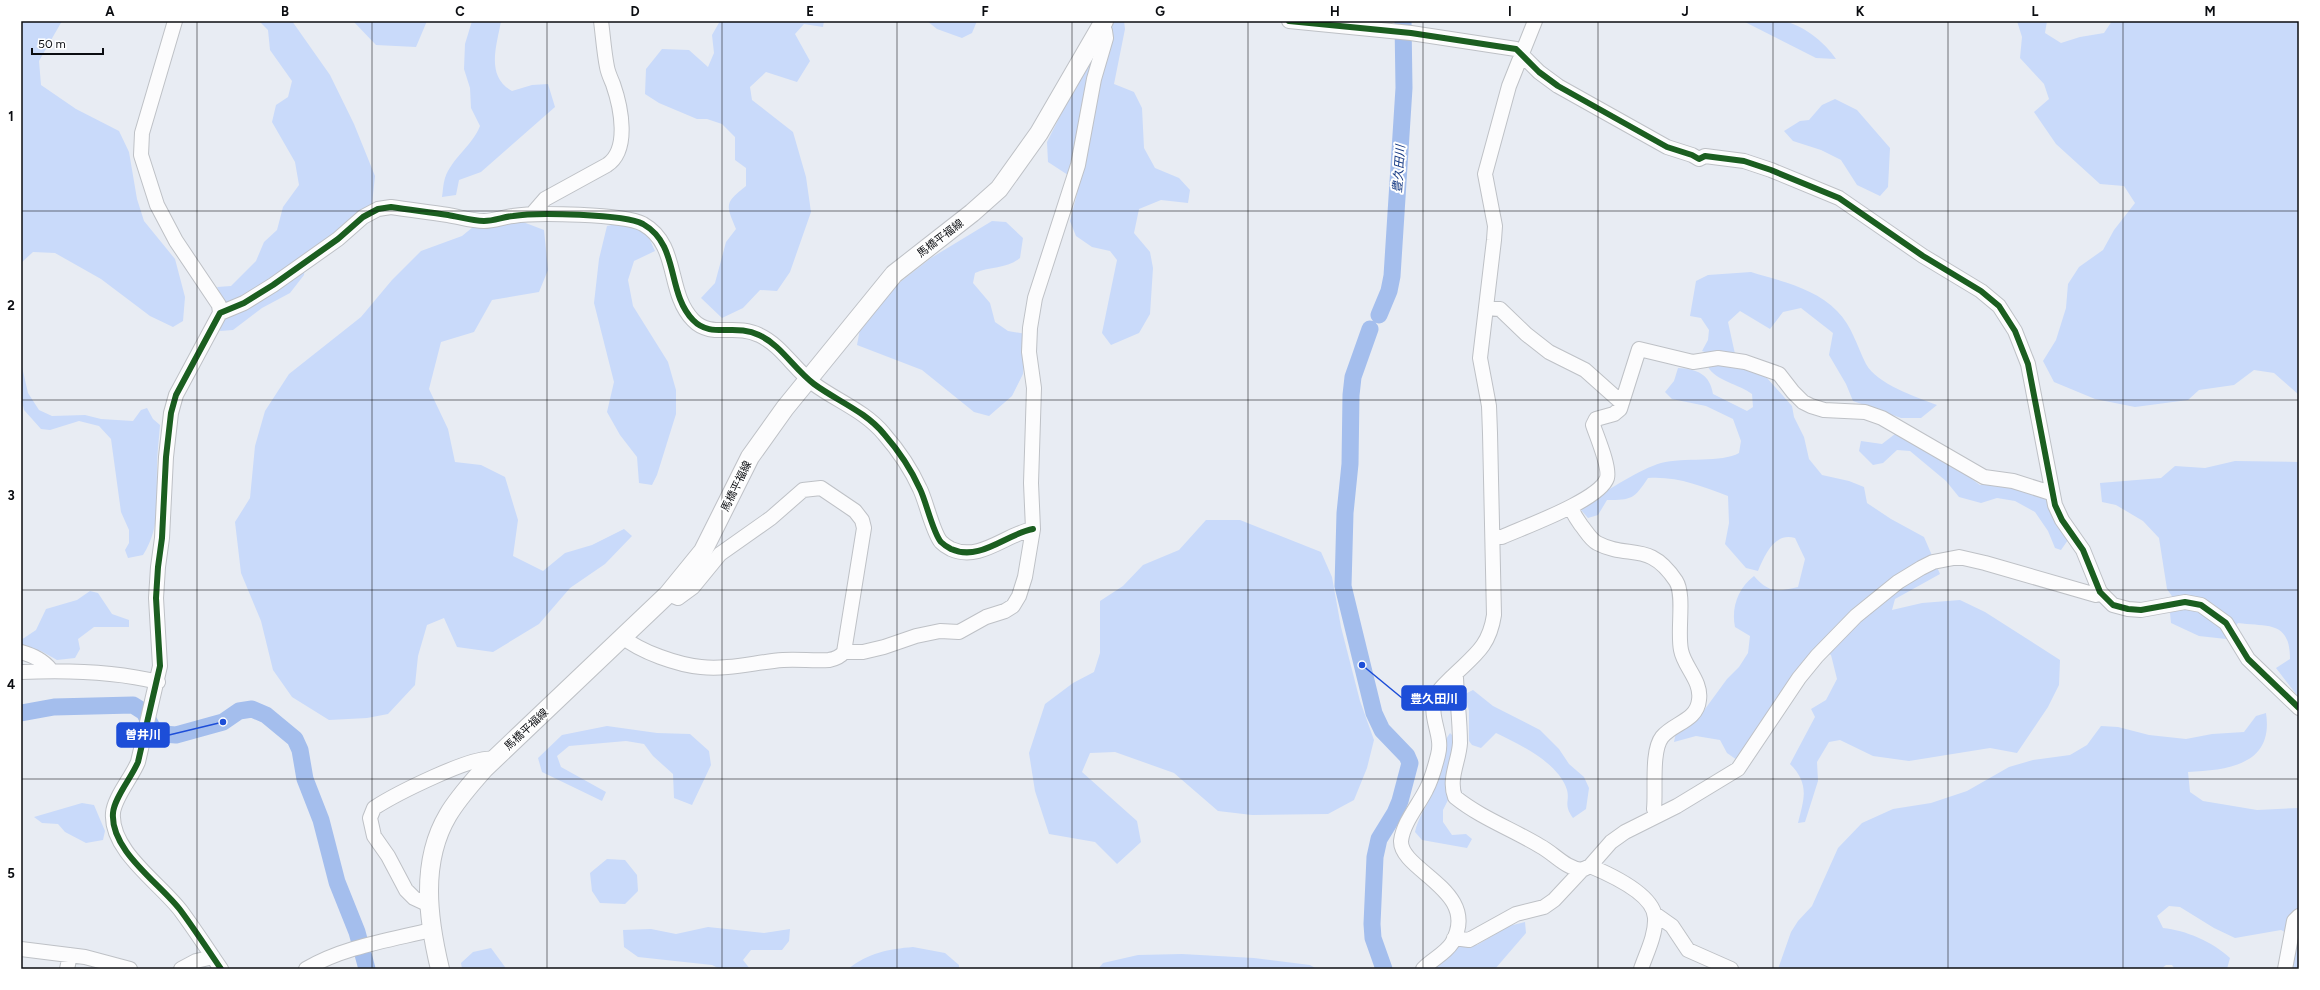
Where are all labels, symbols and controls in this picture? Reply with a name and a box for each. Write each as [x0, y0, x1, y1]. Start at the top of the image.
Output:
text: A [105, 4, 115, 19]
text: B [281, 4, 289, 19]
text: C [455, 4, 465, 19]
text: D [630, 4, 640, 19]
text: E [806, 4, 814, 19]
text: F [981, 4, 989, 19]
text: G [1155, 4, 1165, 19]
text: H [1330, 4, 1340, 19]
text: I [1508, 4, 1512, 19]
text: J [1681, 4, 1689, 19]
text: K [1856, 4, 1865, 19]
text: L [2032, 4, 2039, 19]
text: M [2204, 4, 2216, 19]
scale bar [32, 30, 103, 56]
text: 50 m [38, 37, 66, 51]
text: 1 [8, 109, 14, 124]
water label: 豊久田川 [1390, 143, 1408, 193]
street label: 馬橋平福線 [914, 217, 966, 260]
text: 2 [7, 298, 15, 313]
street label: 馬橋平福線 [719, 459, 754, 514]
text: 3 [7, 488, 15, 503]
text: 4 [7, 677, 15, 692]
callout: 豊久田川 [1402, 686, 1466, 710]
text: 豊久田川 [1410, 692, 1458, 706]
street label: 馬橋平福線 [502, 706, 551, 753]
callout: 曽井川 [117, 723, 169, 747]
text: 曽井川 [125, 728, 161, 742]
text: 5 [7, 866, 15, 881]

